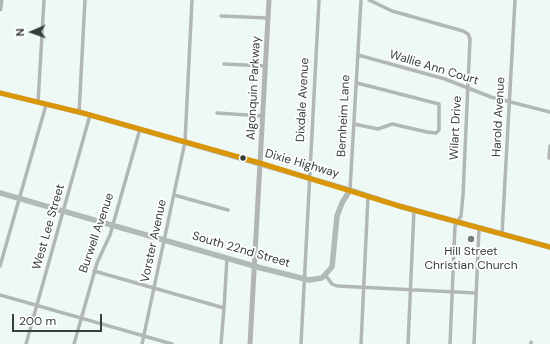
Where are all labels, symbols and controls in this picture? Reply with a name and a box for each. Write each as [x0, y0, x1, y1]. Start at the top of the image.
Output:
north arrow [12, 12, 52, 52]
text: N [13, 28, 27, 37]
street label: Algonquin Parkway [244, 36, 264, 140]
street label: Wallie Ann Court [388, 48, 480, 88]
street label: Dixdale Avenue [294, 58, 312, 142]
street label: Bernheim Lane [335, 74, 353, 158]
street label: Harold Avenue [490, 77, 508, 157]
street label: Wilart Drive [447, 95, 465, 161]
street label: Dixie Highway [263, 147, 341, 181]
unlabelled marker [238, 153, 248, 163]
street label: West Lee Street [30, 183, 68, 271]
street label: Burwell Avenue [77, 191, 117, 275]
street label: Vorster Avenue [138, 198, 170, 284]
street label: South 22nd Street [190, 229, 292, 271]
marker: Hill Street Christian Church [466, 234, 476, 244]
place label: Hill Street Christian Church [424, 245, 518, 273]
scale bar [14, 306, 104, 332]
text: 200 m [19, 313, 56, 329]

